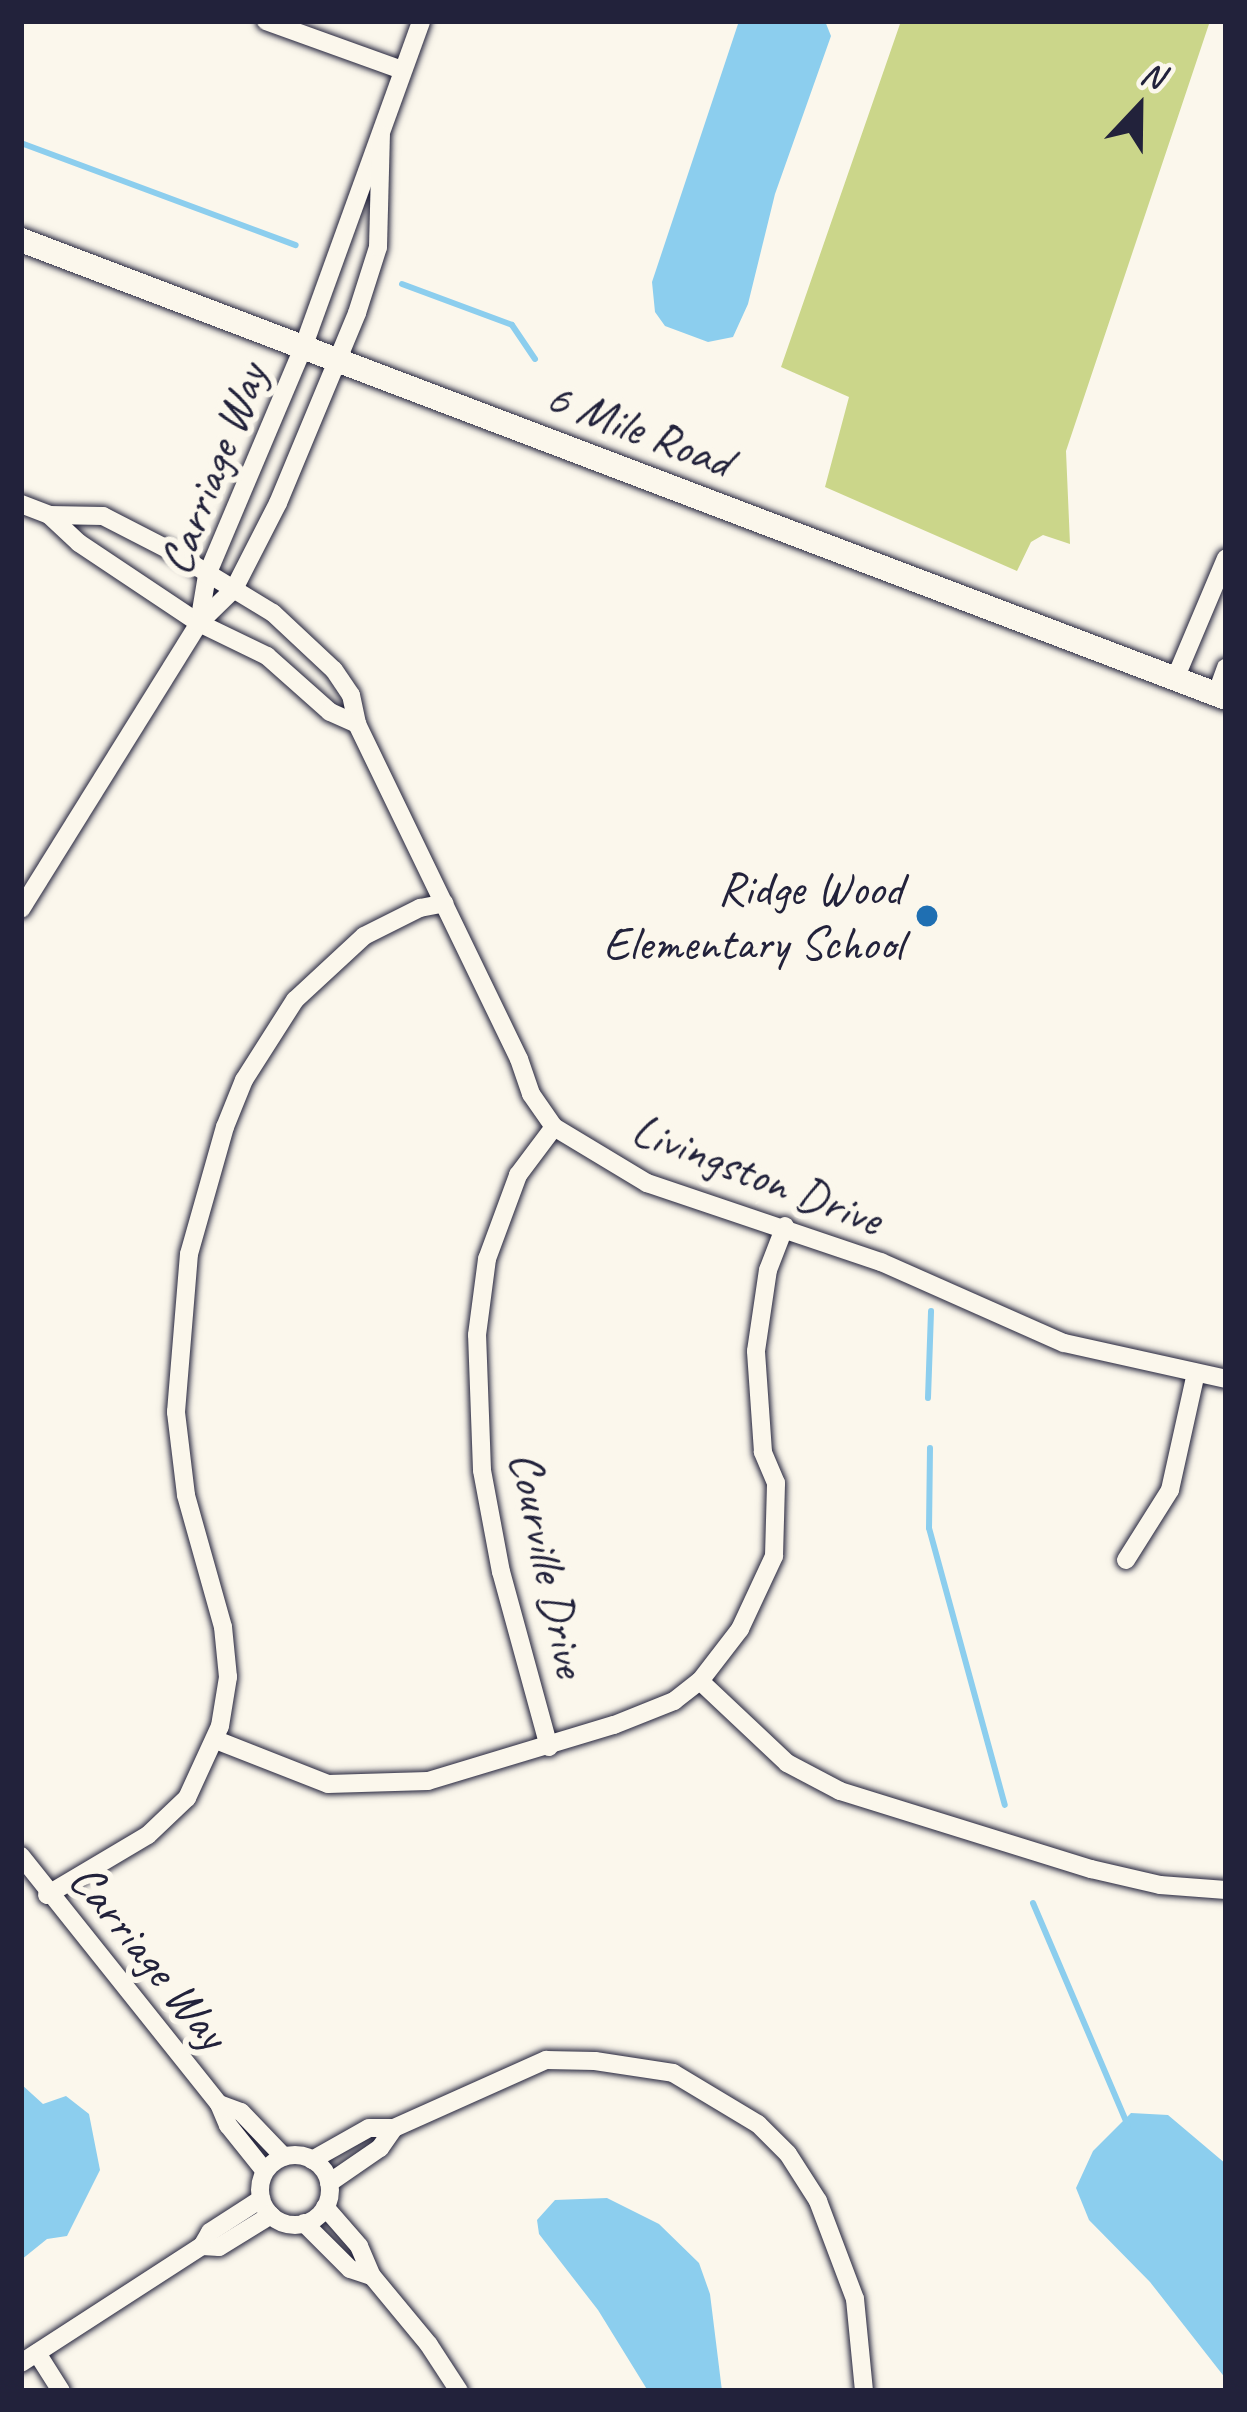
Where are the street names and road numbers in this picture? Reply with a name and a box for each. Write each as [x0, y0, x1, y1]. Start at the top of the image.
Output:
street label: Carriage Way [146, 355, 280, 583]
street label: 6 Mile Road [539, 368, 739, 490]
street label: Livingston Drive [624, 1100, 890, 1248]
street label: Courville Drive [496, 1446, 600, 1682]
street label: Carriage Way [57, 1852, 241, 2060]

